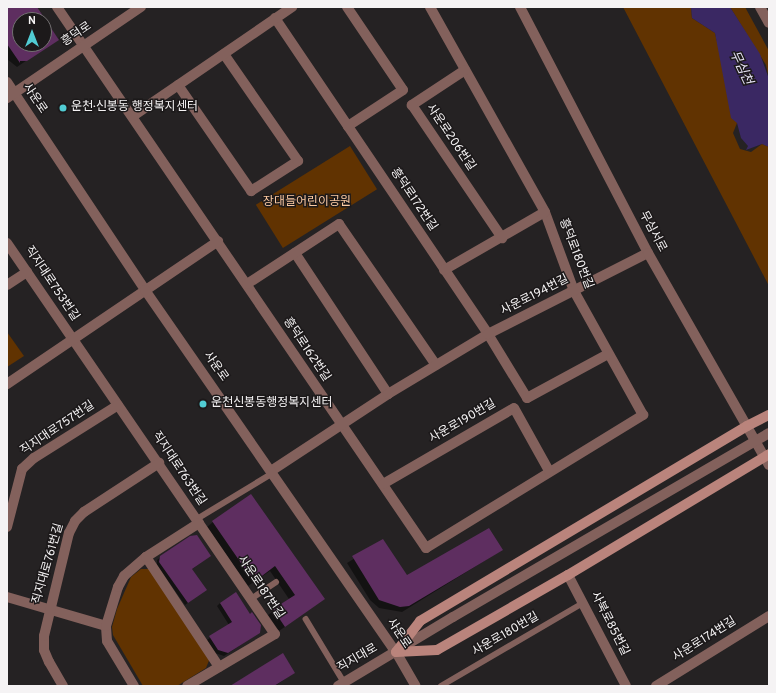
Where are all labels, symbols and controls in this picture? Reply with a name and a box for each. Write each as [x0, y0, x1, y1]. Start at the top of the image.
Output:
north arrow [12, 12, 52, 52]
text: N [28, 14, 36, 28]
street label: 흥덕로 [59, 20, 95, 50]
water label: 무심천 [725, 48, 755, 88]
street label: 사운로 [19, 81, 49, 117]
place label: 운천·신봉동 행정복지센터 [71, 101, 198, 115]
street label: 사운로206번길 [422, 102, 478, 174]
marker: 운천·신봉동 행정복지센터 [58, 103, 68, 113]
street label: 흥덕로172번길 [387, 166, 439, 234]
park label: 장대들어린이공원 [263, 196, 351, 210]
street label: 무심서로 [635, 209, 669, 255]
street label: 흥덕로180번길 [555, 217, 595, 291]
street label: 직지대로753번길 [21, 244, 81, 324]
street label: 사운로194번길 [499, 273, 571, 319]
street label: 흥덕로162번길 [279, 315, 333, 385]
street label: 사운로 [200, 349, 230, 385]
place label: 운천신봉동행정복지센터 [211, 397, 332, 411]
street label: 사운로190번길 [427, 397, 499, 447]
street label: 직지대로757번길 [18, 399, 98, 459]
marker: 운천신봉동행정복지센터 [198, 399, 208, 409]
street label: 직지대로763번길 [148, 429, 208, 509]
street label: 직지대로761번길 [31, 522, 67, 606]
street label: 사운로187번길 [234, 554, 286, 622]
street label: 사북로85번길 [587, 590, 631, 658]
street label: 사운로180번길 [470, 610, 542, 660]
street label: 사운로174번길 [671, 615, 739, 665]
street label: 사운로 [383, 616, 413, 652]
street label: 직지대로 [335, 642, 381, 676]

